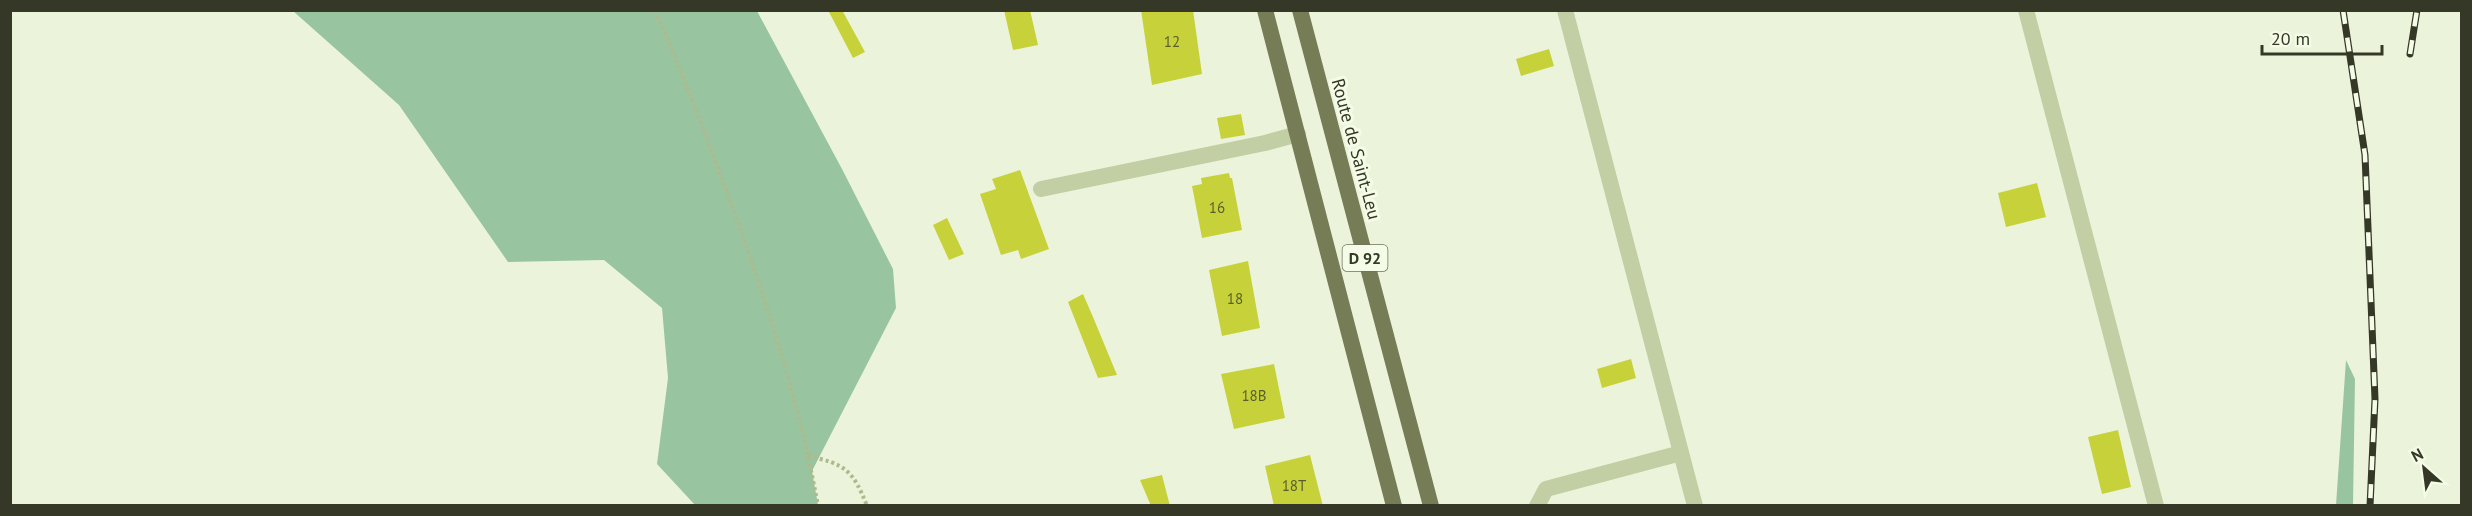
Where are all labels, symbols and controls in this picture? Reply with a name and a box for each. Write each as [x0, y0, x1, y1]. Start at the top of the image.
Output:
scale bar [2262, 18, 2382, 56]
text: 20 m [2271, 27, 2310, 50]
house number: 12 [1164, 32, 1180, 51]
street label: Route de Saint-Leu [1327, 76, 1386, 222]
house number: 16 [1209, 198, 1225, 217]
road number: D 92 [1342, 245, 1388, 271]
house number: 18 [1227, 289, 1243, 308]
house number: 18B [1241, 386, 1267, 405]
north arrow [2394, 438, 2454, 498]
text: N [2408, 443, 2426, 466]
house number: 18T [1282, 476, 1307, 495]

